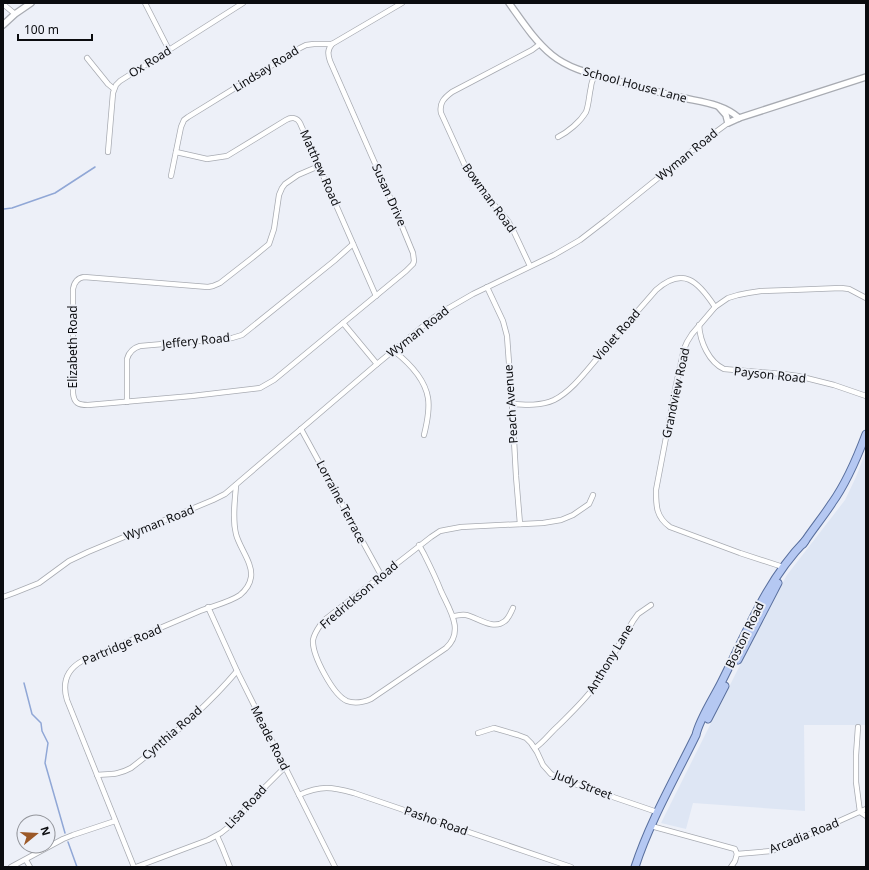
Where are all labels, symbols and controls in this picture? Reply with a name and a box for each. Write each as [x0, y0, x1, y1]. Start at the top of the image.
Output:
scale bar [18, 16, 92, 42]
text: 100 m [24, 21, 59, 38]
street label: Ox Road [125, 42, 174, 81]
street label: Lindsay Road [230, 42, 302, 96]
street label: School House Lane [581, 62, 689, 107]
street label: Wyman Road [652, 125, 721, 185]
street label: Matthew Road [296, 127, 345, 209]
street label: Bowman Road [459, 160, 520, 236]
street label: Susan Drive [368, 161, 411, 229]
street label: Wyman Road [383, 302, 452, 361]
street label: Elizabeth Road [64, 305, 81, 389]
street label: Violet Road [589, 305, 644, 364]
street label: Jeffery Road [160, 328, 231, 353]
street label: Grandview Road [658, 346, 693, 440]
street label: Payson Road [733, 362, 807, 387]
street label: Peach Avenue [499, 364, 522, 444]
street label: Lorraine Terrace [312, 457, 371, 547]
street label: Wyman Road [121, 501, 197, 544]
street label: Fredrickson Road [316, 557, 402, 633]
street label: Boston Road [721, 599, 768, 671]
street label: Partridge Road [79, 620, 164, 669]
street label: Anthony Lane [582, 621, 637, 697]
street label: Cynthia Road [138, 702, 205, 764]
street label: Meade Road [247, 703, 294, 773]
street label: Judy Street [551, 765, 615, 804]
street label: Lisa Road [221, 781, 270, 832]
street label: Pasho Road [402, 802, 470, 839]
north arrow [16, 814, 56, 854]
street label: Arcadia Road [766, 814, 841, 857]
text: N [37, 824, 55, 837]

